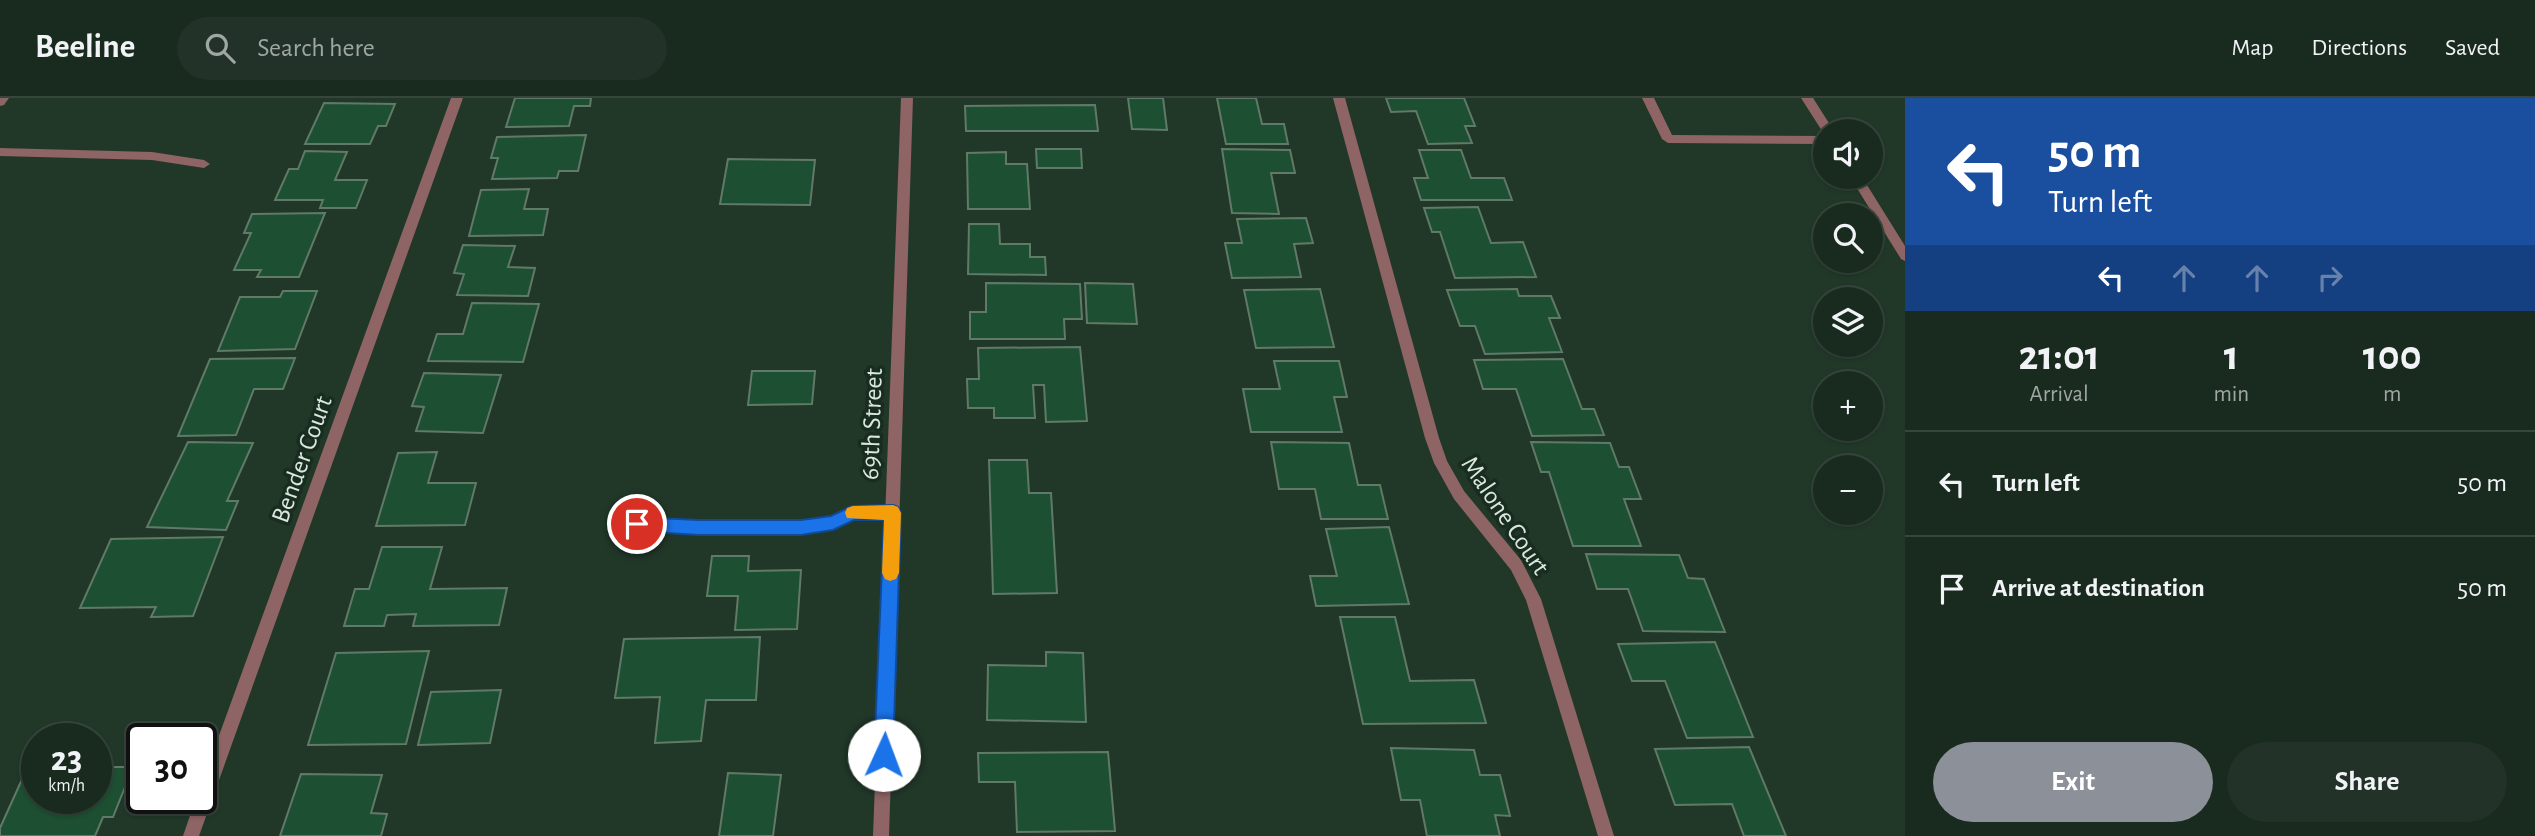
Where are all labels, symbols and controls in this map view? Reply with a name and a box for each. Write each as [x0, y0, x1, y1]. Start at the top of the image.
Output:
search box [177, 17, 667, 80]
icon: search [201, 29, 239, 67]
text: Beeline [35, 31, 135, 64]
text: Search here [257, 35, 375, 61]
text: Map [2231, 36, 2273, 60]
text: Directions [2311, 36, 2407, 60]
text: Saved [2445, 36, 2500, 60]
map controls [1813, 119, 1883, 525]
button: sound [1813, 119, 1883, 189]
icon: left [1933, 126, 2024, 217]
text: 50 m [2048, 128, 2142, 177]
text: Turn left [2048, 186, 2152, 218]
button: search [1813, 203, 1883, 273]
icon: left [2092, 259, 2130, 297]
icon: ahead [2165, 259, 2203, 297]
icon: ahead [2238, 259, 2276, 297]
icon: right [2311, 259, 2349, 297]
button: layers [1813, 287, 1883, 357]
text: 21:01 [2018, 335, 2100, 377]
text: 1 [2224, 335, 2239, 377]
text: 100 [2363, 335, 2422, 377]
street label: 69th Street [857, 368, 887, 480]
button: + [1813, 371, 1883, 441]
text: Arrival [2030, 383, 2089, 406]
text: min [2213, 383, 2249, 406]
text: m [2383, 383, 2401, 406]
street label: Bender Court [267, 393, 337, 526]
street label: Malone Court [1456, 452, 1554, 579]
button: − [1813, 455, 1883, 525]
icon: left [1933, 465, 1971, 503]
text: Turn left [1992, 470, 2080, 496]
text: 50 m [2457, 470, 2507, 496]
pin [607, 494, 667, 554]
icon: arrive [618, 505, 656, 543]
icon: arrive [1933, 570, 1971, 608]
text: Arrive at destination [1992, 575, 2205, 601]
text: 50 m [2457, 575, 2507, 601]
position arrow [847, 718, 921, 792]
speed limit sign: 30 [126, 723, 217, 814]
text: 23 [51, 742, 82, 777]
button: Exit [1933, 742, 2213, 822]
button: Share [2227, 742, 2507, 822]
text: km/h [48, 777, 85, 795]

